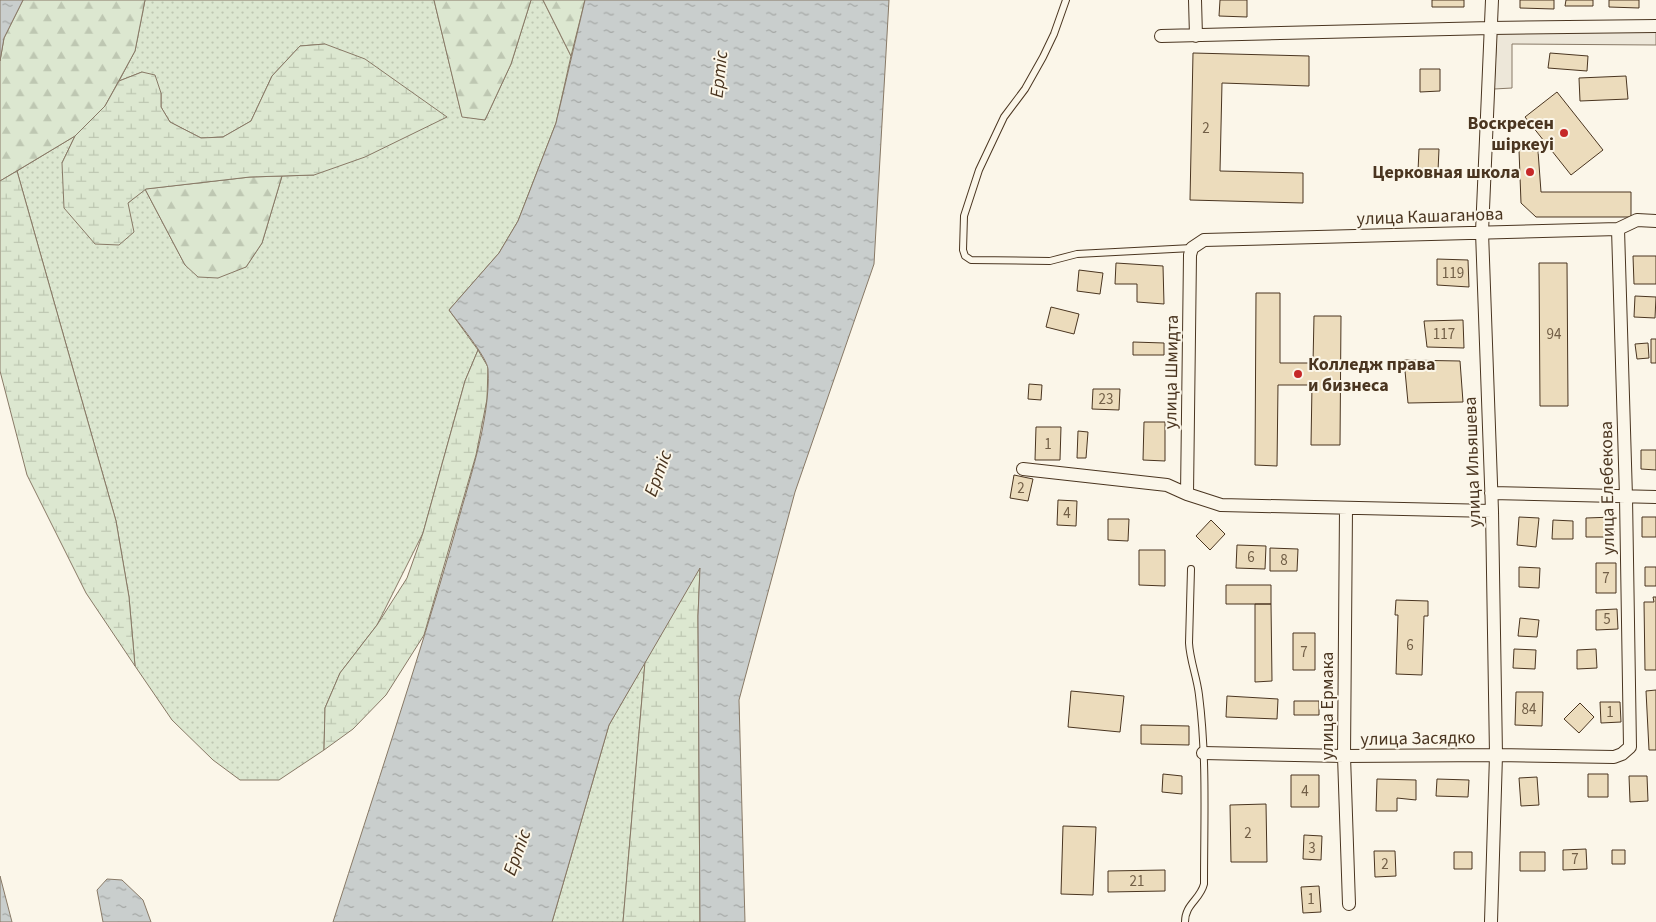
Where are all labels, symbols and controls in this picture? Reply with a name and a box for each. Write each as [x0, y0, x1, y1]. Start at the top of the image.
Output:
water label: Ертіс [704, 48, 735, 99]
place label: Воскресен шіркеуі [1468, 111, 1554, 157]
house number: 2 [1202, 118, 1210, 139]
marker: Воскресен шіркеуі [1558, 127, 1570, 139]
place label: Церковная школа [1372, 160, 1520, 185]
marker: Церковная школа [1524, 166, 1536, 178]
street label: улица Кашаганова [1356, 201, 1504, 232]
house number: 119 [1442, 263, 1464, 284]
street label: улица Шмидта [1158, 315, 1185, 429]
house number: 117 [1433, 324, 1455, 345]
house number: 94 [1547, 324, 1562, 345]
place label: Колледж права и бизнеса [1308, 352, 1436, 398]
marker: Колледж права и бизнеса [1292, 368, 1304, 380]
house number: 23 [1099, 389, 1113, 410]
street label: улица Ильяшева [1458, 396, 1487, 528]
street label: улица Елебекова [1594, 421, 1621, 555]
house number: 1 [1044, 434, 1052, 455]
water label: Ертіс [638, 446, 679, 501]
house number: 2 [1017, 478, 1025, 499]
house number: 4 [1063, 503, 1071, 524]
house number: 6 [1247, 547, 1255, 568]
house number: 8 [1280, 550, 1288, 571]
house number: 7 [1602, 568, 1610, 589]
house number: 5 [1603, 609, 1611, 630]
house number: 6 [1406, 635, 1414, 656]
house number: 7 [1300, 642, 1308, 663]
street label: улица Ермака [1315, 652, 1340, 760]
house number: 84 [1522, 699, 1537, 720]
house number: 1 [1606, 702, 1614, 723]
street label: улица Засядко [1360, 725, 1476, 752]
house number: 4 [1301, 781, 1309, 802]
house number: 2 [1244, 823, 1252, 844]
water label: Ертіс [497, 825, 538, 880]
house number: 3 [1308, 838, 1316, 859]
house number: 7 [1571, 849, 1579, 870]
house number: 2 [1381, 854, 1389, 875]
house number: 21 [1130, 871, 1144, 892]
house number: 1 [1307, 889, 1315, 910]

